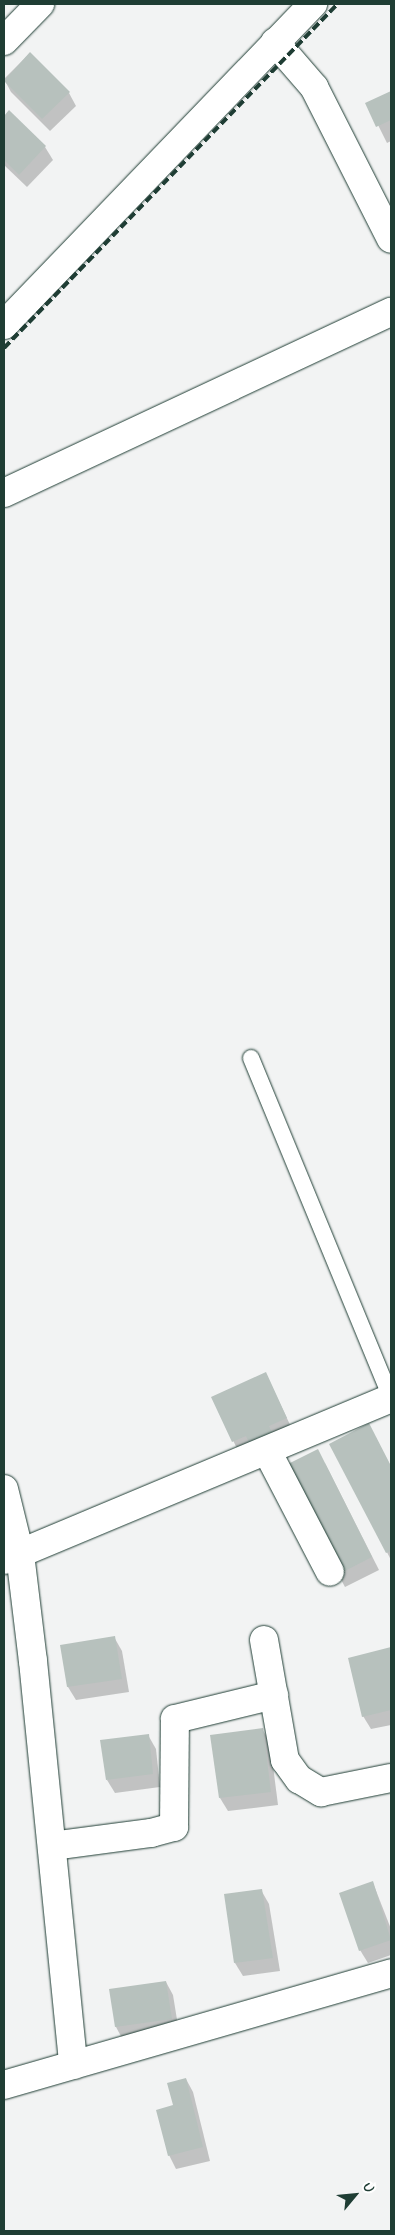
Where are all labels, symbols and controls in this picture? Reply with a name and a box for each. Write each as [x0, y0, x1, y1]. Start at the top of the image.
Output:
north arrow [330, 2170, 380, 2220]
text: U [358, 2180, 378, 2196]

